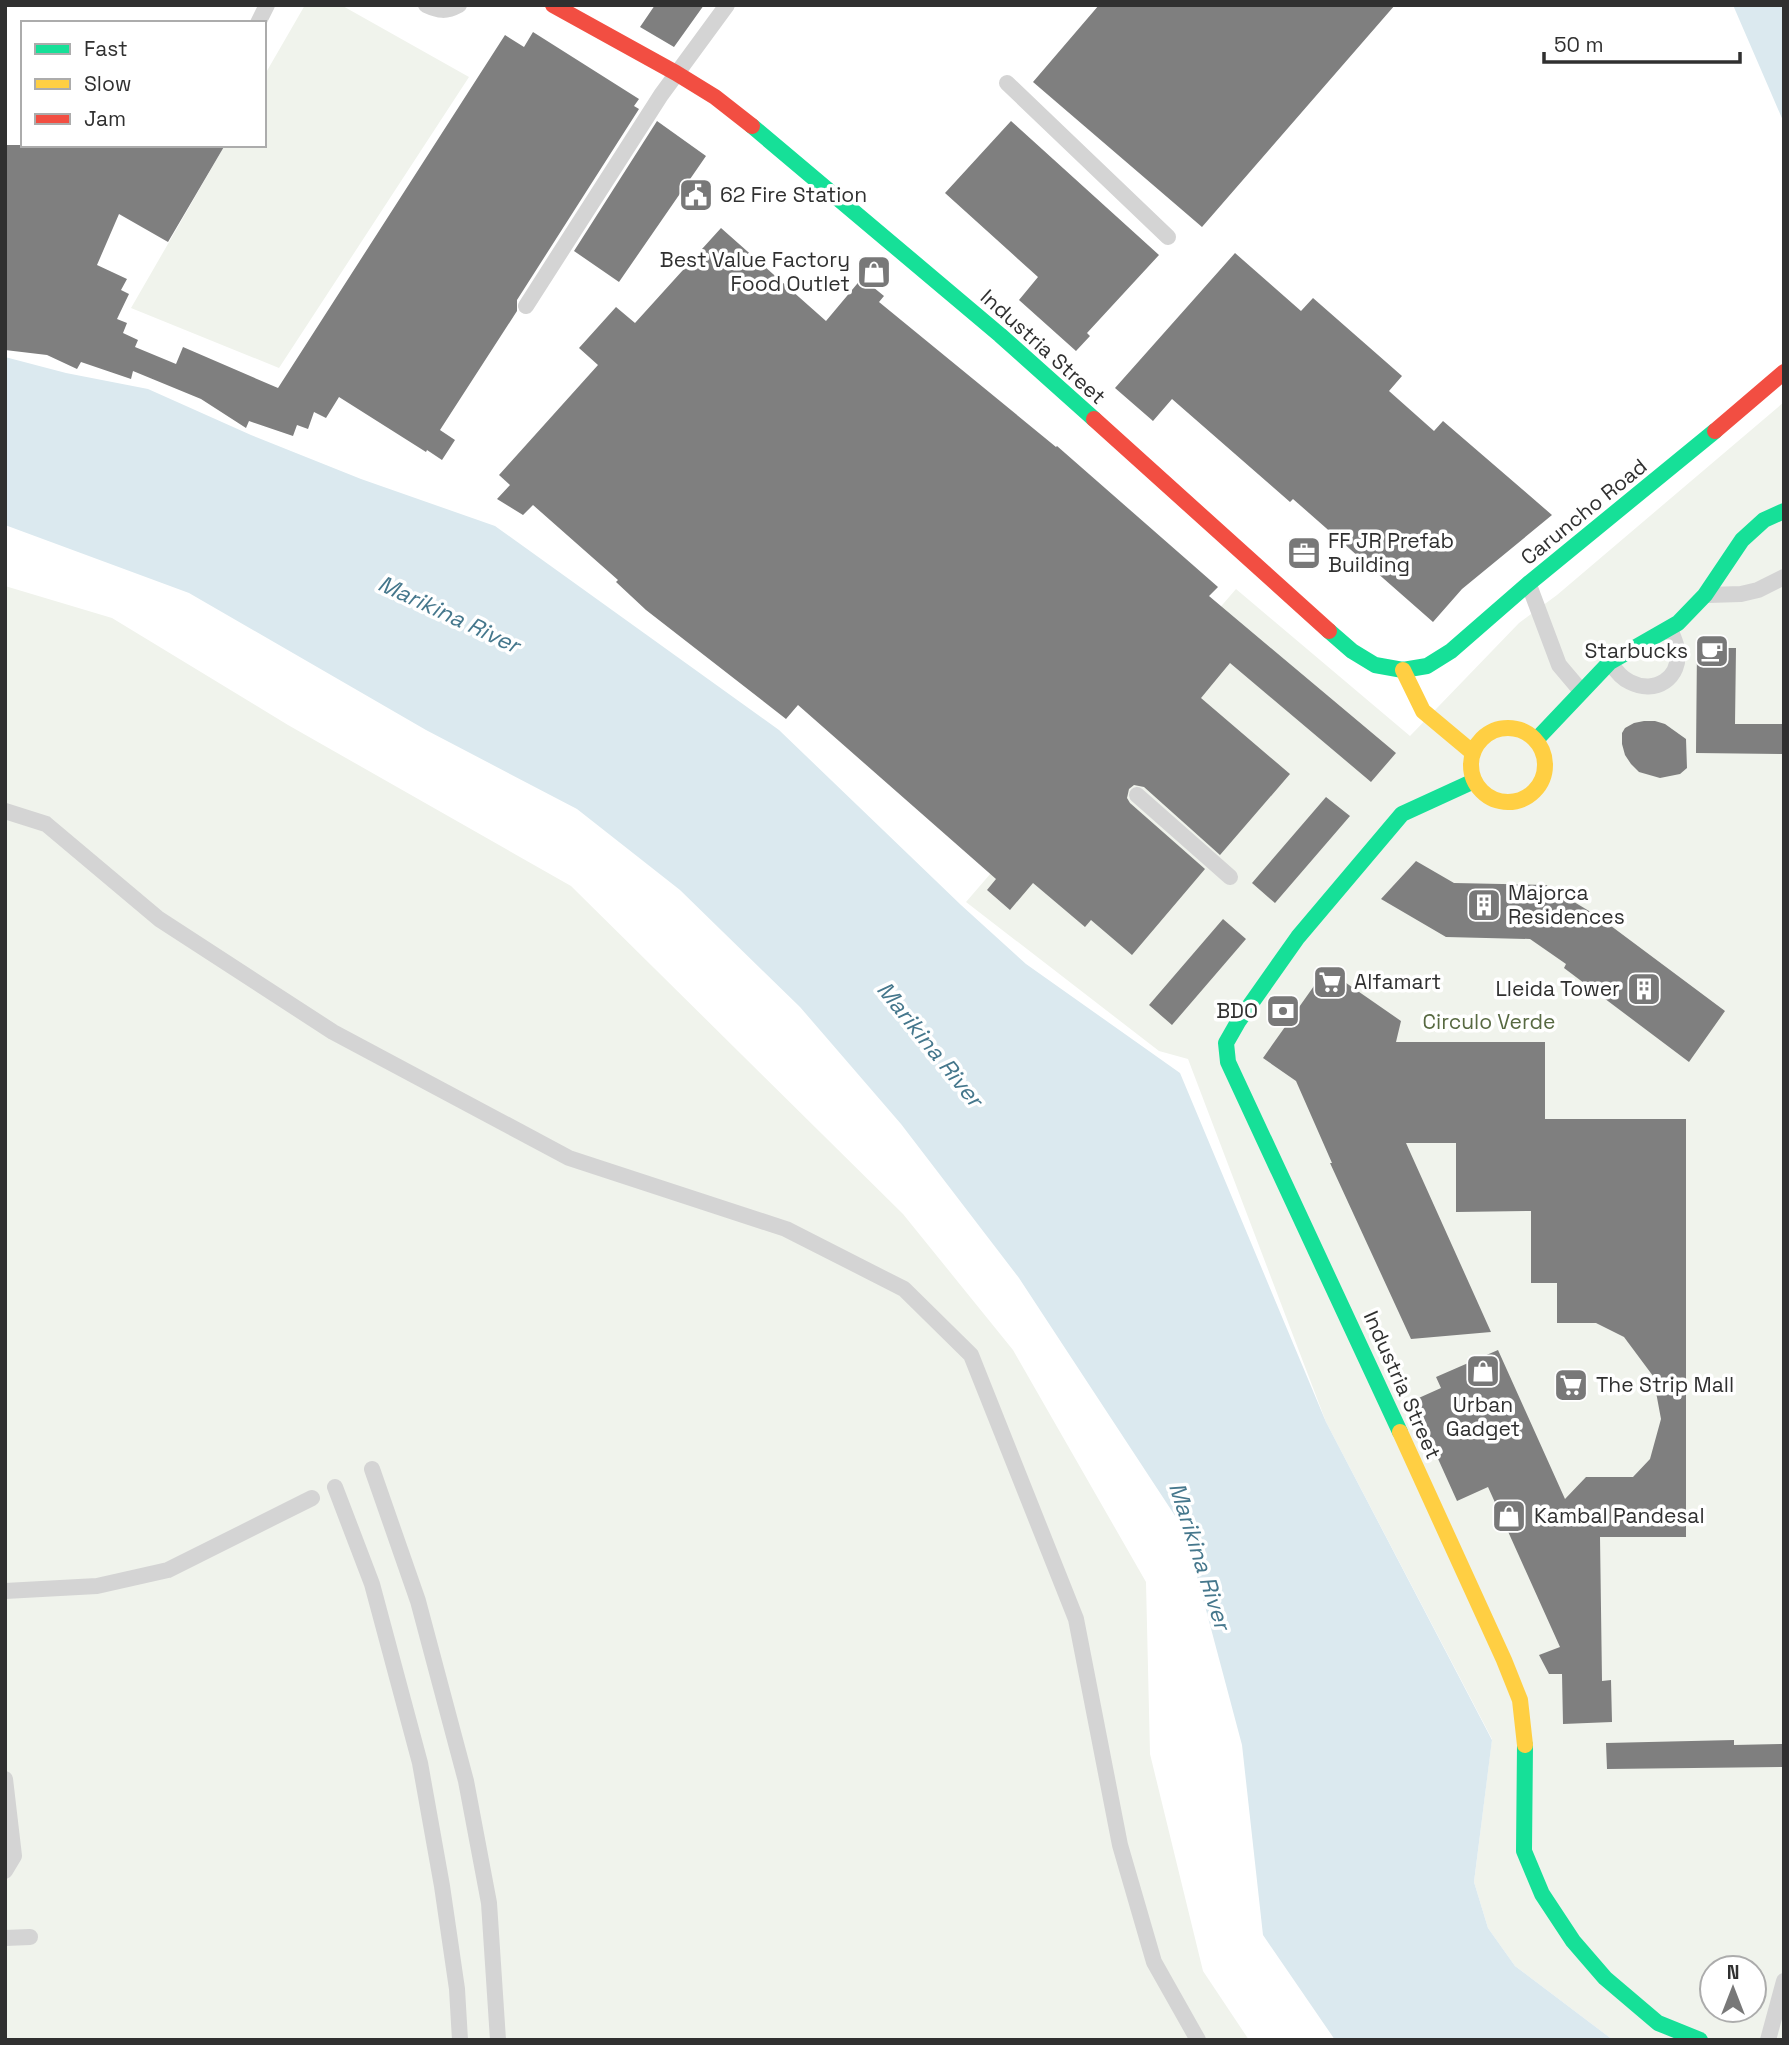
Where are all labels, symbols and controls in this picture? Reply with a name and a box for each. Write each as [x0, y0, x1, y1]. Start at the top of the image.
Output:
legend [21, 21, 266, 147]
scale bar [1544, 21, 1740, 65]
text: 50 m [1554, 31, 1604, 58]
text: Fast [84, 35, 128, 62]
text: Slow [84, 70, 132, 97]
text: Jam [84, 105, 126, 132]
public building icon: 62 Fire Station [677, 176, 715, 214]
place label: 62 Fire Station [720, 181, 867, 208]
place label: Best Value Factory Food Outlet [660, 246, 850, 297]
shop icon: Best Value Factory Food Outlet [855, 253, 893, 291]
street label: Industria Street [975, 283, 1112, 410]
street label: Caruncho Road [1515, 452, 1652, 571]
place label: FF JR Prefab Building [1328, 527, 1454, 578]
office icon: FF JR Prefab Building [1285, 534, 1323, 572]
water label: Marikina River [373, 568, 527, 661]
cafe icon: Starbucks [1693, 632, 1731, 670]
place label: Starbucks [1585, 637, 1688, 664]
place label: Majorca Residences [1508, 879, 1625, 930]
building icon: Majorca Residences [1465, 886, 1503, 924]
supermarket icon: Alfamart [1311, 963, 1349, 1001]
place label: Alfamart [1354, 968, 1441, 995]
building icon: Lleida Tower [1625, 970, 1663, 1008]
water label: Marikina River [870, 975, 991, 1115]
place label: Lleida Tower [1495, 975, 1620, 1002]
bank icon: BDO [1264, 992, 1302, 1030]
place label: BDO [1216, 997, 1258, 1024]
park label: Circulo Verde [1423, 1008, 1555, 1035]
street label: Industria Street [1358, 1306, 1447, 1463]
shop icon: Urban Gadget [1464, 1352, 1502, 1390]
supermarket icon: The Strip Mall [1552, 1366, 1590, 1404]
place label: The Strip Mall [1596, 1371, 1734, 1398]
place label: Urban Gadget [1446, 1391, 1520, 1442]
water label: Marikina River [1162, 1479, 1239, 1636]
shop icon: Kambal Pandesal [1490, 1497, 1528, 1535]
place label: Kambal Pandesal [1534, 1502, 1705, 1529]
north arrow [1698, 1954, 1768, 2024]
text: N [1727, 1960, 1739, 1985]

